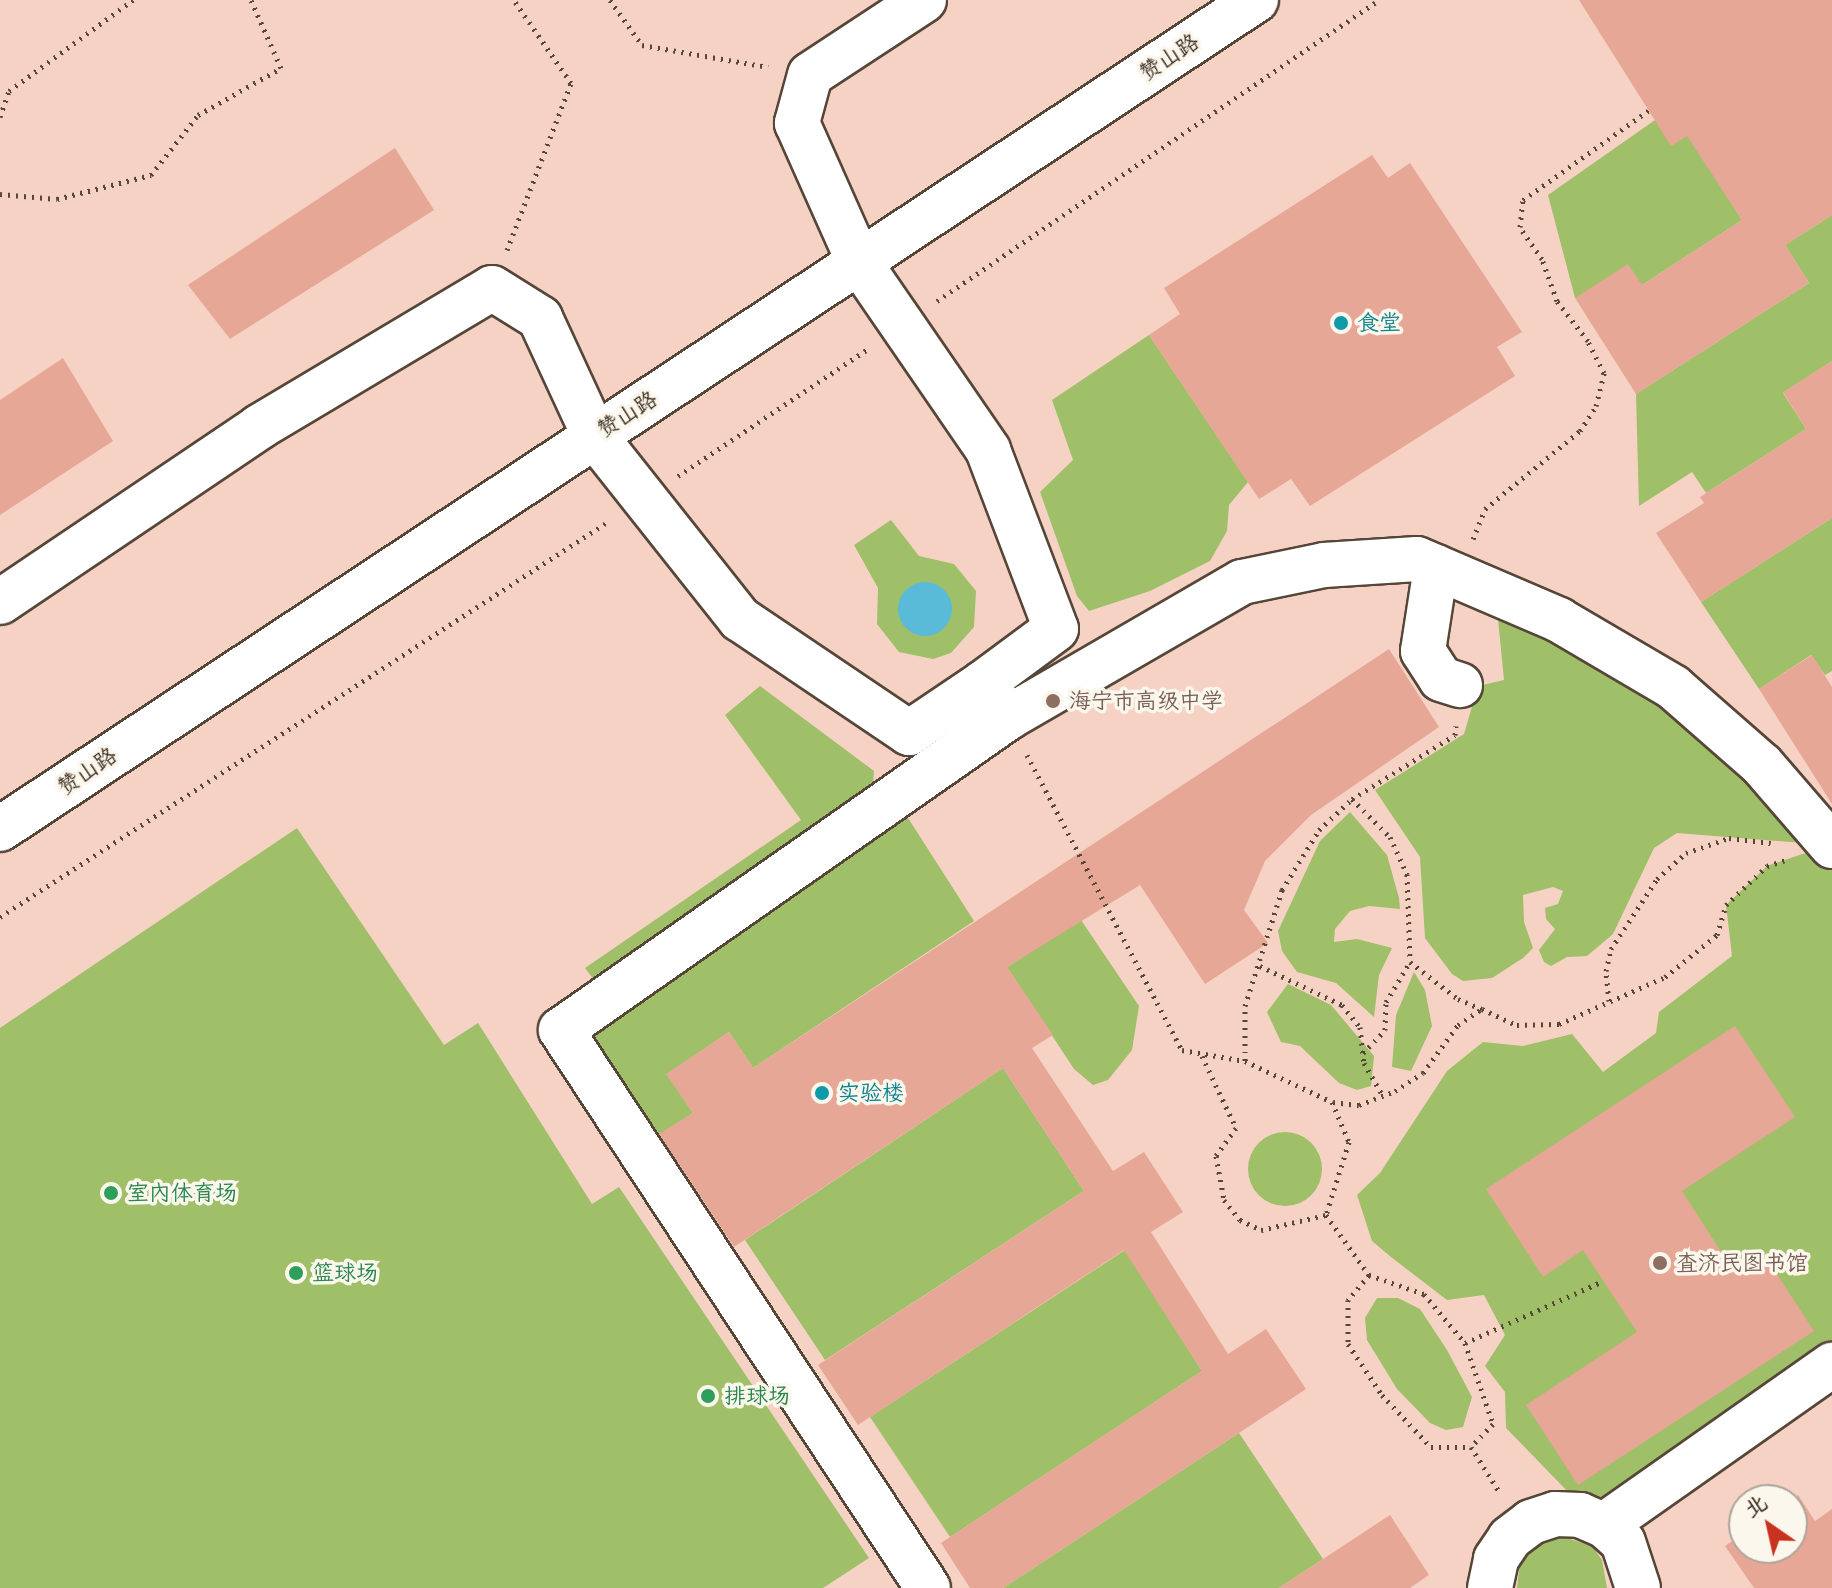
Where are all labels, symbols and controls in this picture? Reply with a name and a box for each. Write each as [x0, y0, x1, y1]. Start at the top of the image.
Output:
street label: 赞山路 [1134, 28, 1204, 86]
place label: 食堂 [1357, 310, 1401, 336]
marker: 食堂 [1332, 314, 1350, 332]
street label: 赞山路 [592, 385, 662, 443]
place label: 海宁市高级中学 [1069, 688, 1223, 714]
marker: 海宁市高级中学 [1044, 692, 1062, 710]
street label: 赞山路 [52, 742, 122, 800]
place label: 实验楼 [838, 1080, 904, 1106]
marker: 实验楼 [813, 1084, 831, 1102]
place label: 室内体育场 [127, 1180, 237, 1206]
marker: 室内体育场 [102, 1184, 120, 1202]
place label: 查济民图书馆 [1676, 1250, 1808, 1276]
marker: 查济民图书馆 [1651, 1254, 1669, 1272]
place label: 篮球场 [312, 1260, 378, 1286]
marker: 篮球场 [287, 1264, 305, 1282]
place label: 排球场 [724, 1383, 790, 1409]
marker: 排球场 [699, 1387, 717, 1405]
north arrow [1728, 1484, 1808, 1564]
text: 北 [1738, 1487, 1773, 1524]

